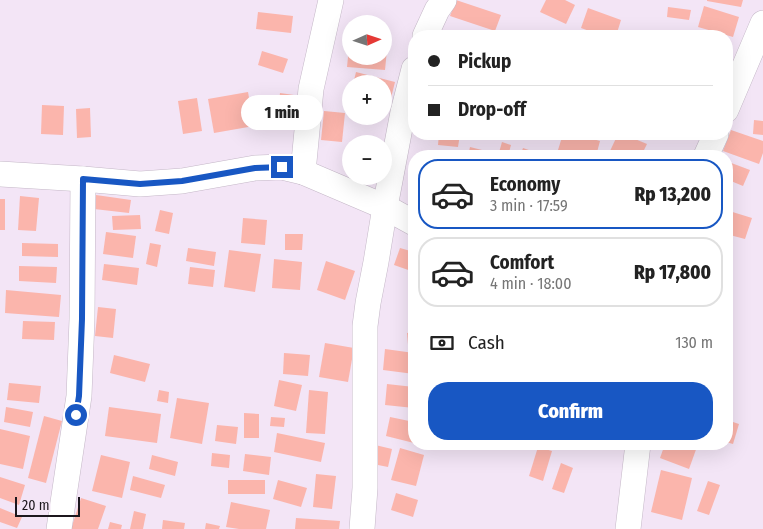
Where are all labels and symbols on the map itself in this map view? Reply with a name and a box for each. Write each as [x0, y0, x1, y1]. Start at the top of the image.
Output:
north arrow [342, 15, 392, 65]
callout: 1 min [241, 94, 323, 130]
route end [271, 156, 293, 178]
route start [65, 404, 87, 426]
scale bar [15, 494, 80, 517]

